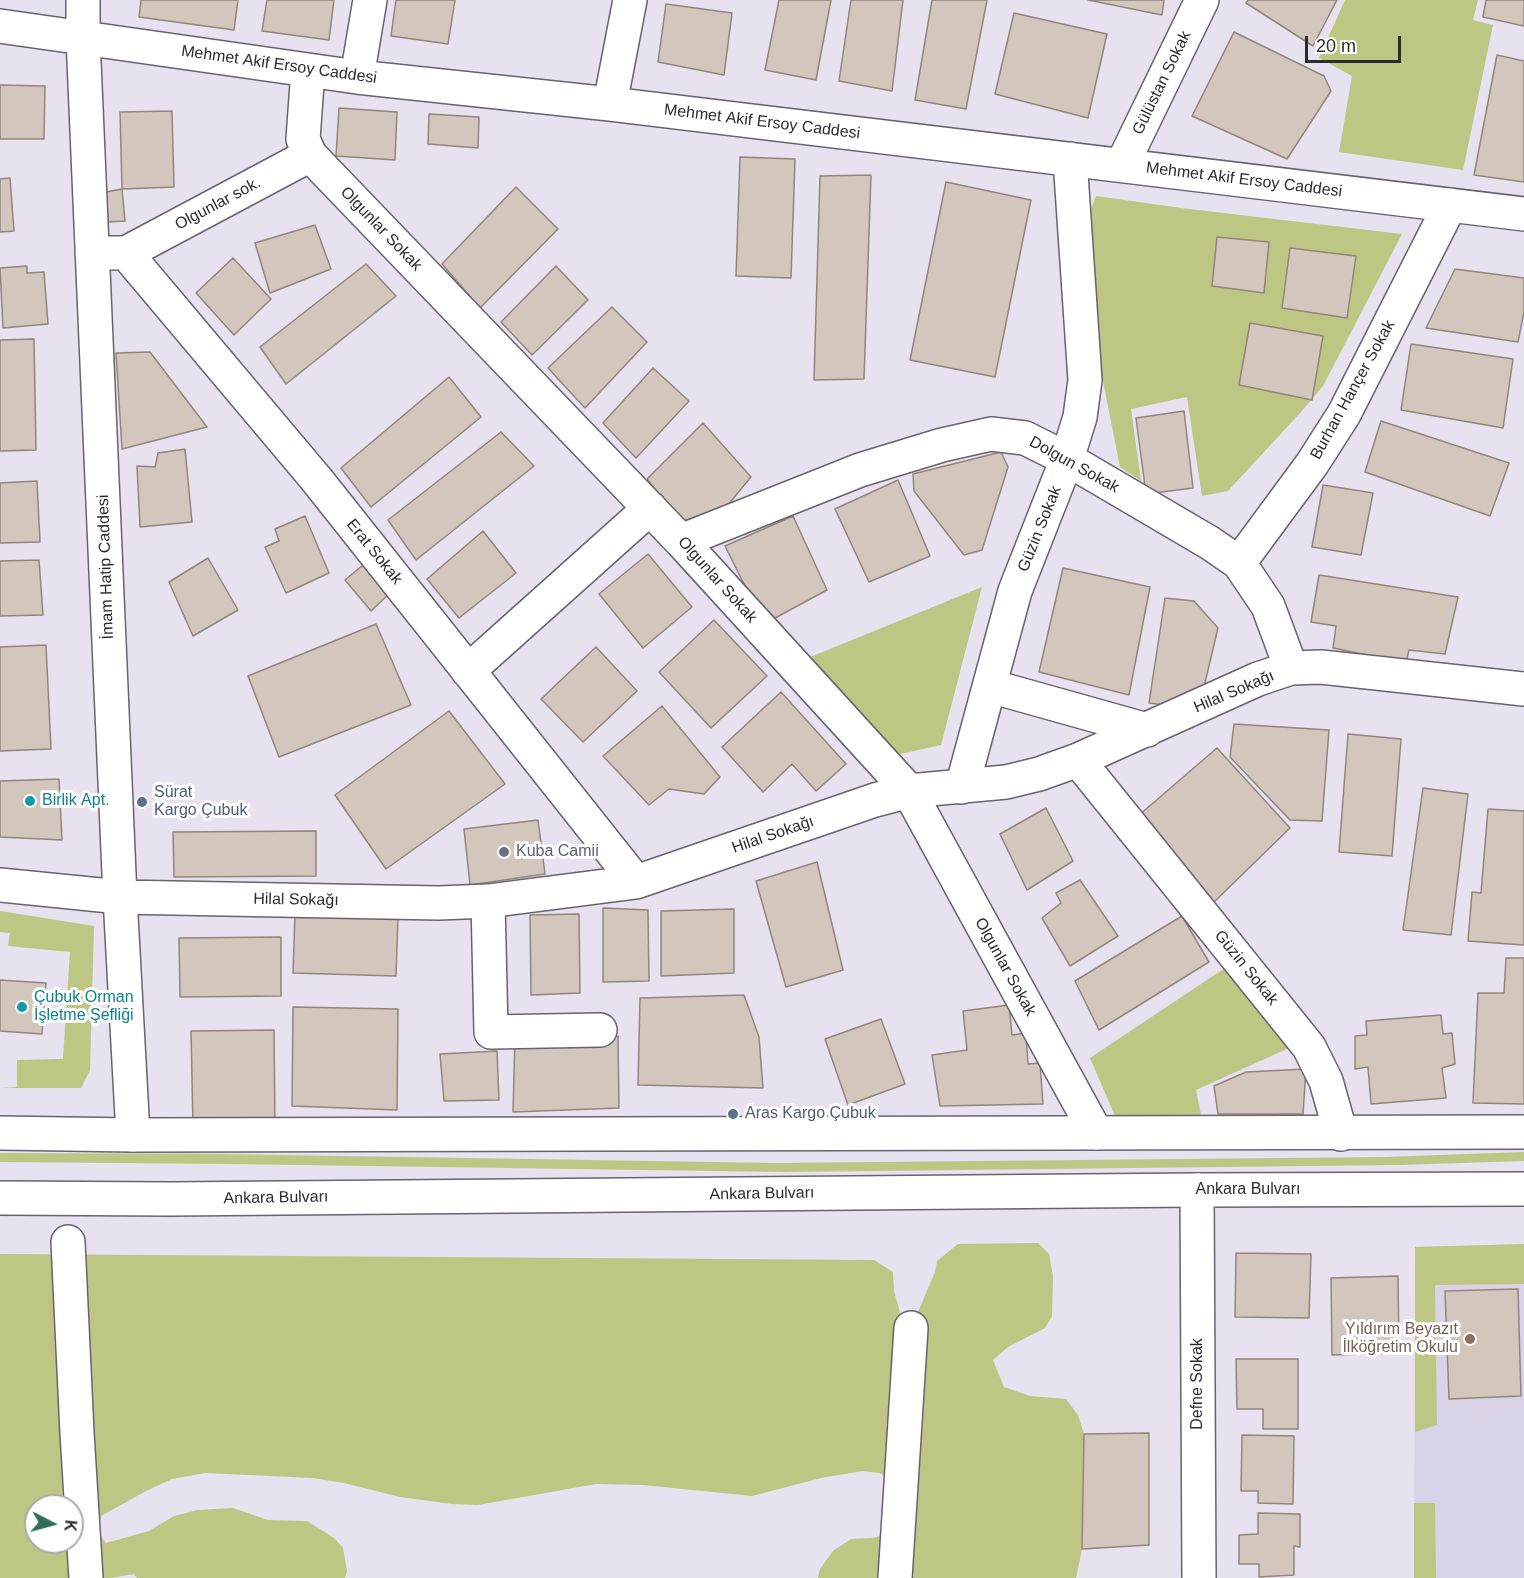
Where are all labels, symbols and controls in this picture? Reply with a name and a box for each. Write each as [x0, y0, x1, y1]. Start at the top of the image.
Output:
scale bar [1308, 24, 1404, 62]
street label: Gülüstan Sokak [1129, 28, 1195, 138]
text: 20 m [1316, 36, 1356, 56]
street label: Mehmet Akif Ersoy Caddesi [180, 42, 378, 88]
street label: Mehmet Akif Ersoy Caddesi [663, 100, 861, 144]
street label: Mehmet Akif Ersoy Caddesi [1145, 158, 1343, 202]
street label: Olgunlar sok. [172, 173, 264, 235]
street label: Olgunlar Sokak [336, 183, 426, 275]
street label: Burhan Hançer Sokak [1307, 317, 1399, 463]
street label: Dolgun Sokak [1026, 432, 1122, 498]
street label: Güzin Sokak [1014, 483, 1066, 575]
street label: İmam Hatip Caddesi [94, 494, 118, 640]
street label: Erat Sokak [342, 516, 406, 588]
street label: Olgunlar Sokak [673, 533, 761, 627]
street label: Hilal Sokağı [1191, 666, 1277, 718]
place label: Sürat Kargo Çubuk [154, 783, 247, 821]
place label: Birlik Apt. [42, 791, 110, 811]
marker: Birlik Apt. [23, 794, 37, 808]
marker: Sürat Kargo Çubuk [135, 795, 149, 809]
street label: Hilal Sokağı [730, 812, 816, 858]
place label: Kuba Camii [516, 842, 599, 862]
marker: Kuba Camii [497, 845, 511, 859]
street label: Hilal Sokağı [253, 890, 339, 910]
street label: Olgunlar Sokak [970, 915, 1040, 1019]
street label: Güzin Sokak [1210, 927, 1282, 1009]
place label: Çubuk Orman İşletme Şefliği [34, 988, 134, 1026]
marker: Çubuk Orman İşletme Şefliği [15, 1000, 29, 1014]
place label: Aras Kargo Çubuk [745, 1104, 876, 1124]
marker: Aras Kargo Çubuk [726, 1107, 740, 1121]
street label: Ankara Bulvarı [1196, 1180, 1300, 1200]
street label: Ankara Bulvarı [709, 1183, 815, 1205]
street label: Ankara Bulvarı [223, 1187, 329, 1209]
place label: Yıldırım Beyazıt İlköğretim Okulu [1342, 1320, 1458, 1358]
marker: Yıldırım Beyazıt İlköğretim Okulu [1463, 1332, 1477, 1346]
street label: Defne Sokak [1188, 1338, 1208, 1430]
north arrow [24, 1494, 84, 1554]
text: K [61, 1519, 79, 1532]

